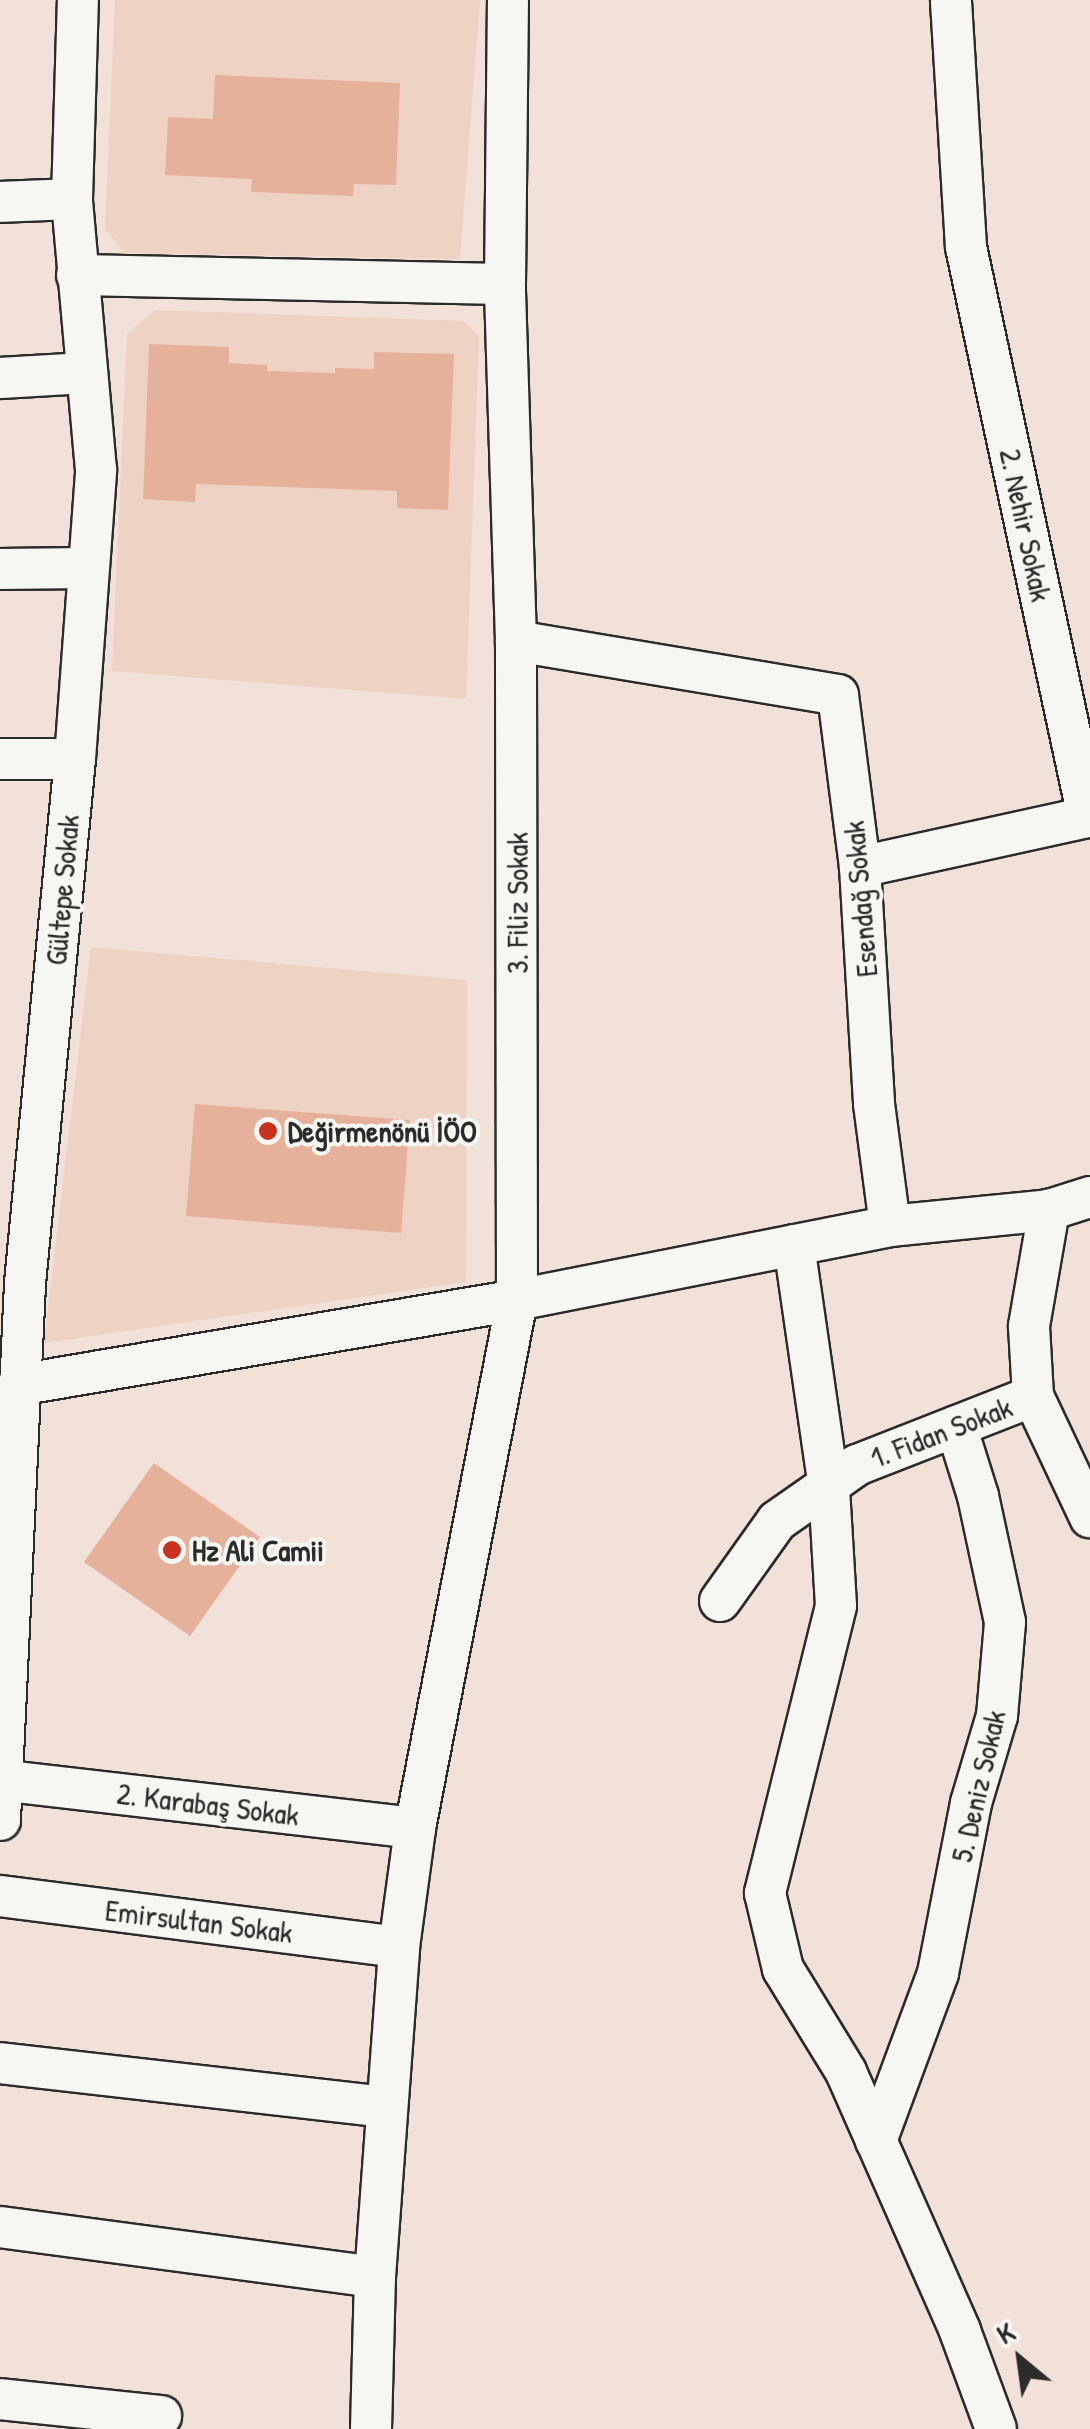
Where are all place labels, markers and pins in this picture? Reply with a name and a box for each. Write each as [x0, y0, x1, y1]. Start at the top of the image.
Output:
place label: Değirmenönü İÖO [288, 1113, 477, 1149]
marker: Değirmenönü İÖO [257, 1120, 279, 1142]
place label: Hz Ali Camii [192, 1532, 324, 1568]
marker: Hz Ali Camii [161, 1539, 183, 1561]

